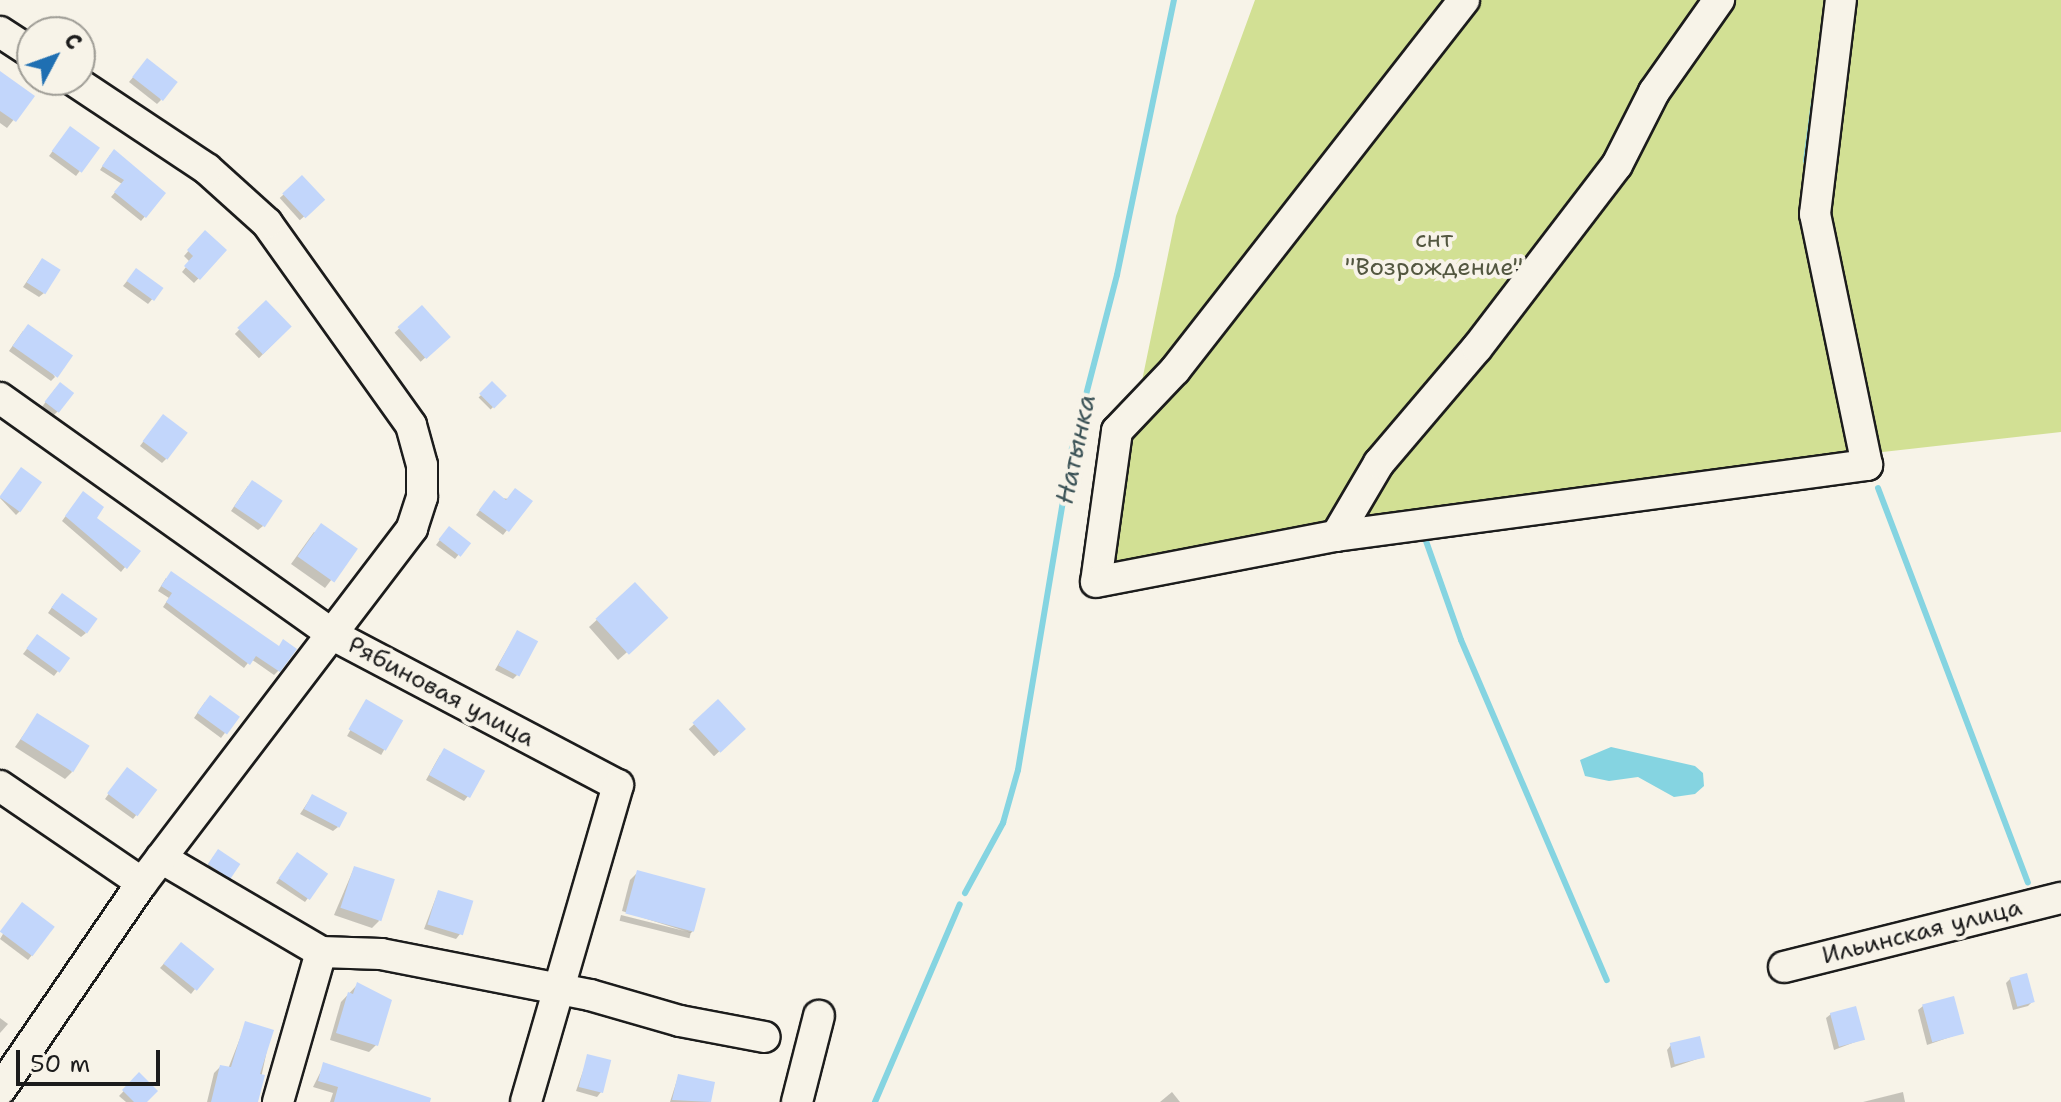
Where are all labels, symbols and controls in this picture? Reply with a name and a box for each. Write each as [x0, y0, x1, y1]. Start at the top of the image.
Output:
north arrow [16, 16, 96, 96]
text: С [58, 27, 88, 56]
park label: снт "Возрождение" [1345, 226, 1523, 282]
water label: Натынка [1048, 391, 1102, 507]
street label: Рябиновая улица [343, 631, 539, 753]
street label: Ильинская улица [1819, 893, 2025, 971]
scale bar [20, 1034, 164, 1084]
text: 50 m [30, 1048, 90, 1080]

